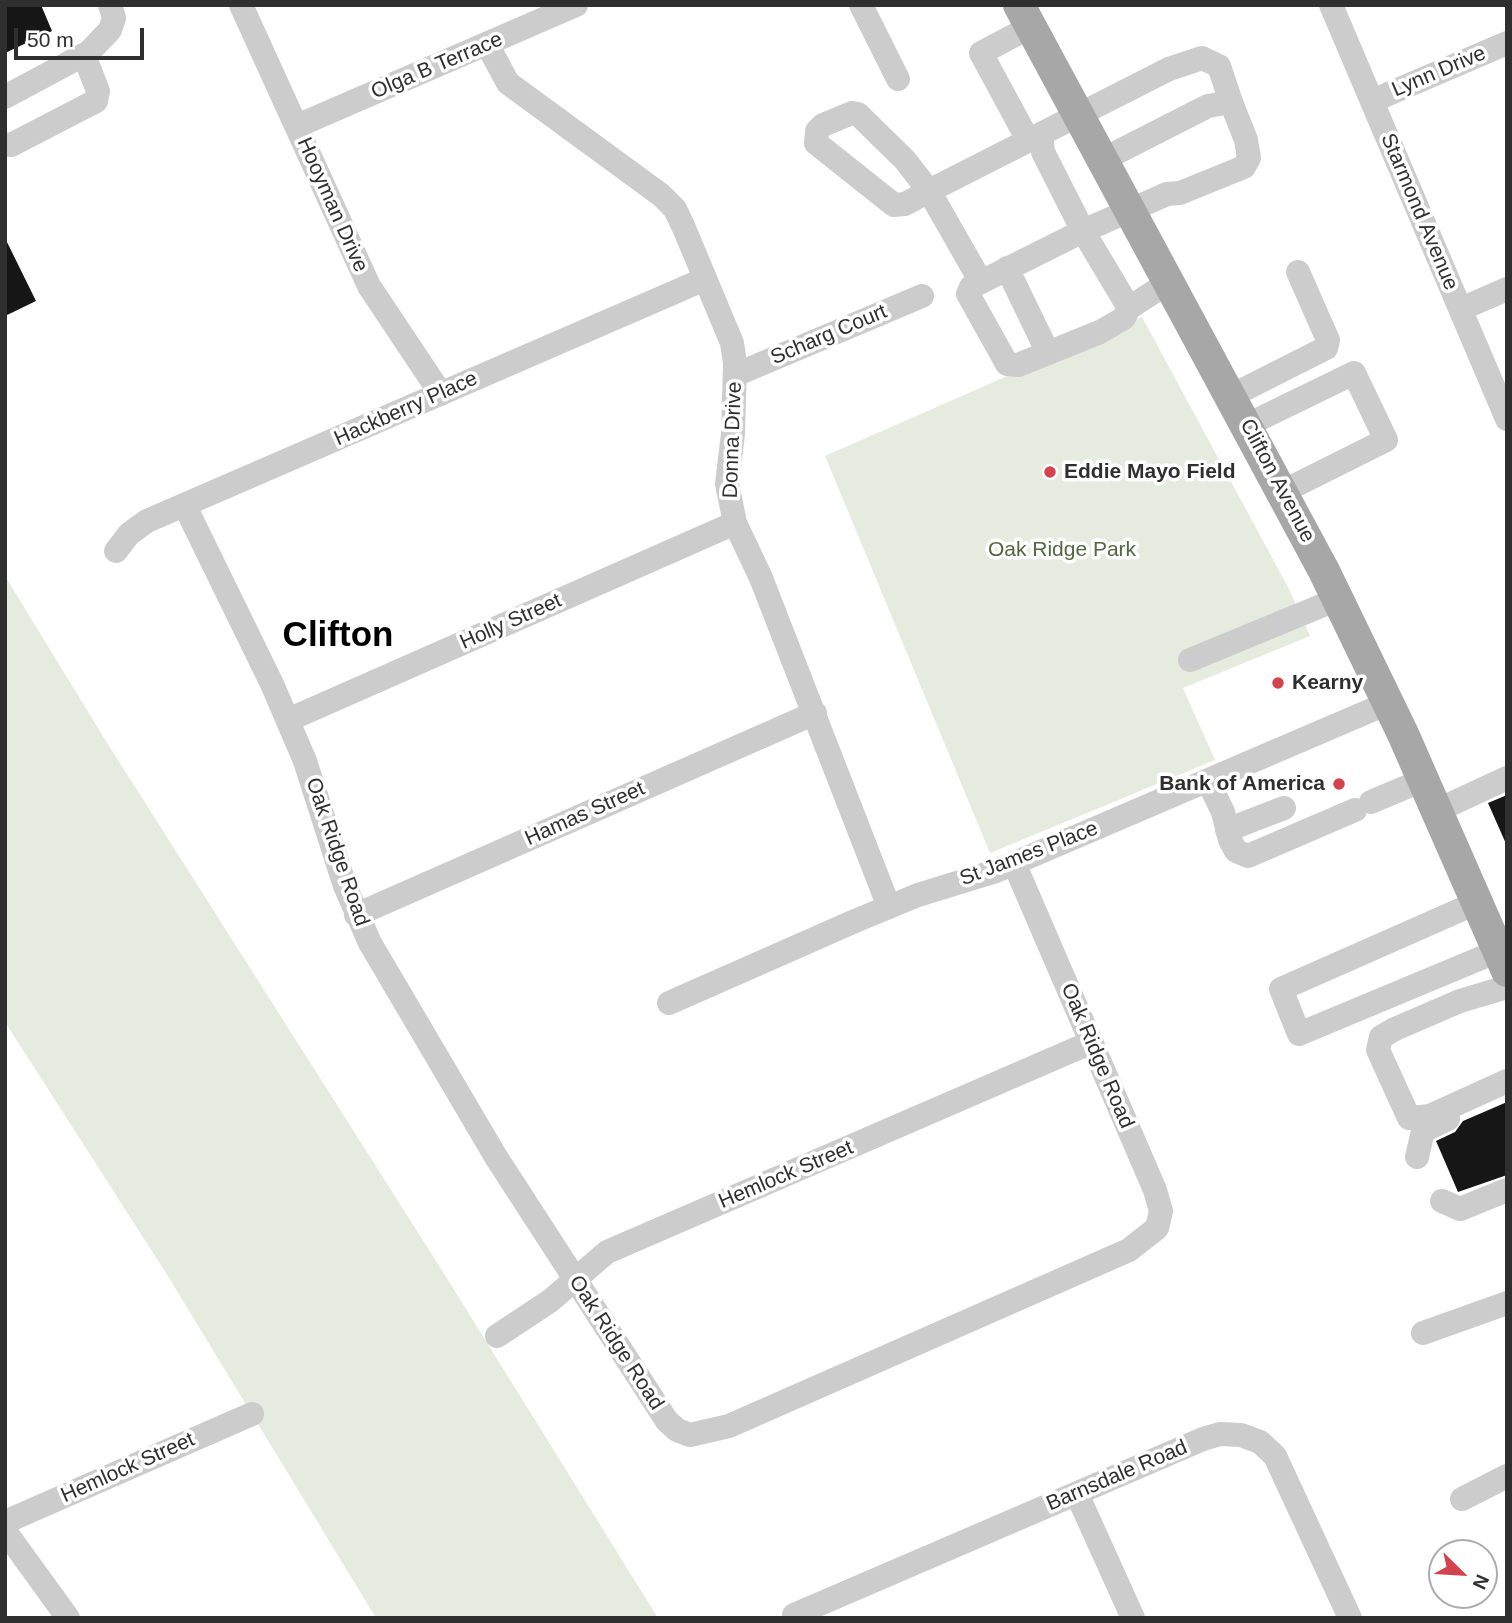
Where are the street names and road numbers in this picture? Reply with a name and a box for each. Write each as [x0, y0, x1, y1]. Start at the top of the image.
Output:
street label: Olga B Terrace [368, 27, 506, 105]
street label: Lynn Drive [1388, 41, 1490, 103]
street label: Starmond Avenue [1375, 130, 1463, 294]
street label: Hooyman Drive [291, 134, 373, 276]
street label: Scharg Court [767, 299, 891, 371]
street label: Hackberry Place [331, 366, 481, 452]
street label: Donna Drive [718, 381, 748, 499]
street label: Clifton Avenue [1234, 415, 1320, 547]
street label: Holly Street [456, 588, 566, 656]
street label: Oak Ridge Road [300, 774, 374, 930]
street label: Hamas Street [521, 776, 649, 852]
street label: St James Place [956, 816, 1102, 892]
street label: Oak Ridge Road [1055, 980, 1139, 1132]
street label: Hemlock Street [715, 1135, 857, 1215]
street label: Oak Ridge Road [563, 1271, 669, 1415]
street label: Hemlock Street [57, 1427, 199, 1509]
street label: Barnsdale Road [1043, 1435, 1191, 1517]

